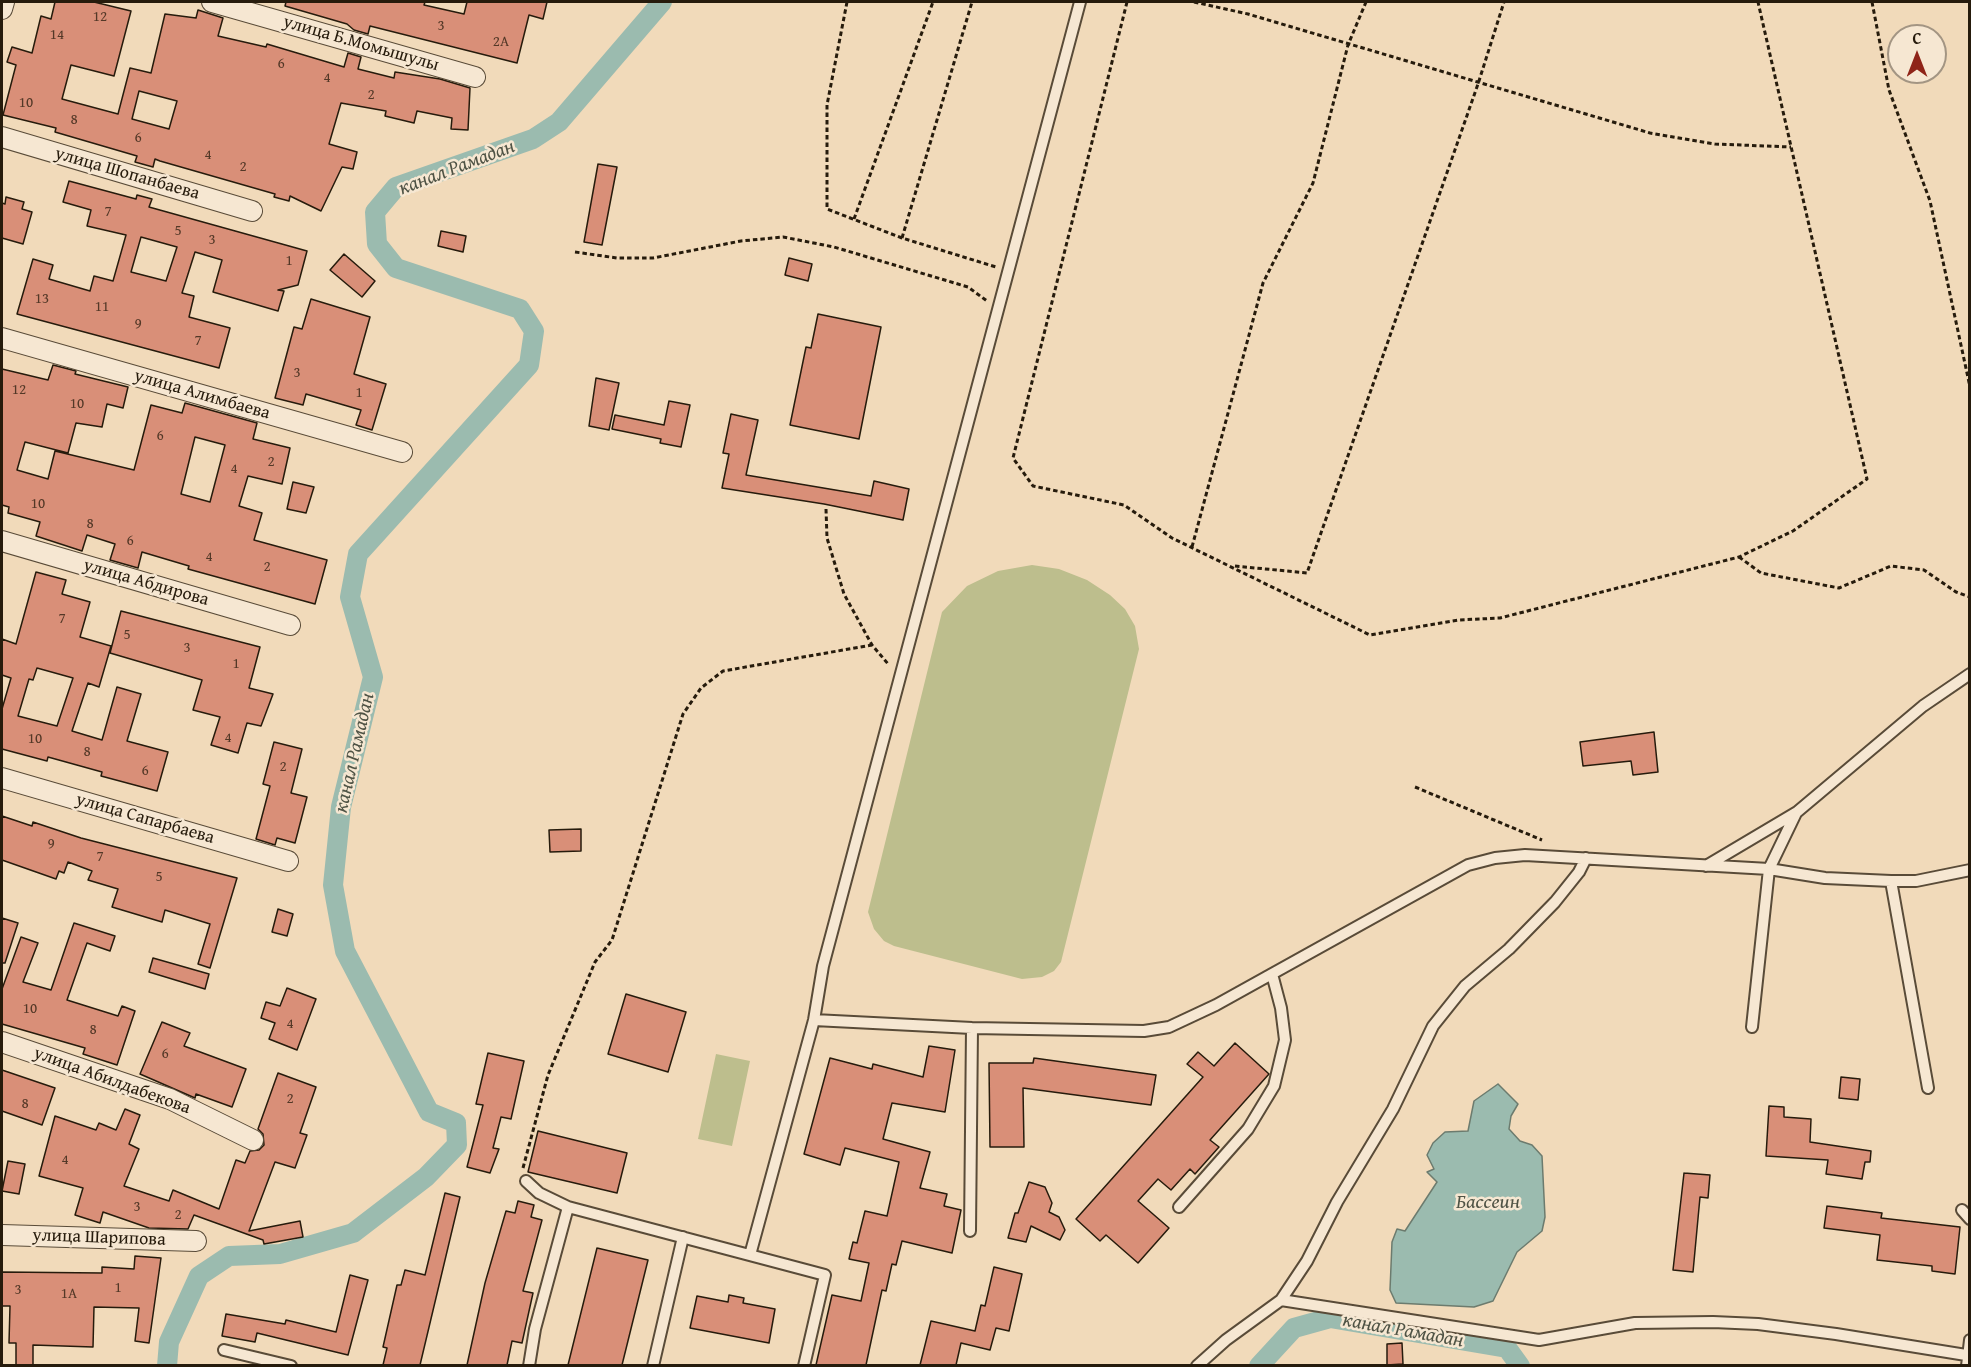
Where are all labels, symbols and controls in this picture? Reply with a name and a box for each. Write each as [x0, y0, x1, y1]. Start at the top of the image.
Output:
house number: 12 [93, 8, 107, 26]
street label: улица Б.Момышулы [281, 11, 441, 77]
house number: 3 [437, 17, 445, 35]
north arrow [1887, 24, 1947, 84]
house number: 14 [50, 26, 64, 44]
text: С [1912, 26, 1922, 50]
house number: 2А [493, 33, 509, 51]
house number: 6 [277, 55, 285, 73]
house number: 4 [323, 69, 331, 87]
house number: 2 [367, 86, 375, 104]
house number: 10 [19, 94, 33, 112]
house number: 8 [70, 111, 78, 129]
house number: 6 [134, 129, 142, 147]
water label: канал Рамадан [396, 135, 518, 201]
street label: улица Шопанбаева [52, 143, 202, 205]
house number: 4 [204, 146, 212, 164]
house number: 2 [239, 158, 247, 176]
house number: 7 [104, 203, 112, 221]
house number: 5 [174, 222, 182, 240]
house number: 3 [208, 231, 216, 249]
house number: 1 [285, 252, 293, 270]
house number: 13 [35, 290, 49, 308]
house number: 11 [95, 298, 109, 316]
house number: 9 [134, 315, 142, 333]
house number: 7 [194, 332, 202, 350]
house number: 3 [293, 364, 301, 382]
street label: улица Алимбаева [131, 365, 273, 425]
house number: 12 [12, 381, 26, 399]
house number: 1 [355, 384, 363, 402]
house number: 10 [70, 395, 84, 413]
house number: 6 [156, 427, 164, 445]
house number: 2 [267, 453, 275, 471]
house number: 4 [230, 460, 238, 478]
house number: 10 [31, 495, 45, 513]
house number: 8 [86, 515, 94, 533]
house number: 6 [126, 532, 134, 550]
house number: 4 [205, 548, 213, 566]
street label: улица Абдирова [81, 555, 211, 611]
house number: 2 [263, 558, 271, 576]
house number: 7 [58, 610, 66, 628]
house number: 5 [123, 626, 131, 644]
house number: 3 [183, 639, 191, 657]
house number: 1 [232, 655, 240, 673]
water label: канал Рамадан [330, 691, 380, 815]
house number: 4 [224, 729, 232, 747]
house number: 10 [28, 730, 42, 748]
house number: 8 [83, 743, 91, 761]
house number: 2 [279, 758, 287, 776]
house number: 6 [141, 762, 149, 780]
street label: улица Сапарбаева [73, 789, 217, 849]
house number: 9 [47, 835, 55, 853]
house number: 7 [96, 848, 104, 866]
house number: 5 [155, 868, 163, 886]
house number: 10 [23, 1000, 37, 1018]
house number: 4 [286, 1015, 294, 1033]
house number: 8 [89, 1021, 97, 1039]
street label: улица Абилдабекова [31, 1043, 193, 1119]
house number: 6 [161, 1045, 169, 1063]
house number: 2 [286, 1090, 294, 1108]
house number: 8 [21, 1095, 29, 1113]
house number: 4 [61, 1151, 69, 1169]
water label: Бассеин [1456, 1191, 1520, 1215]
house number: 3 [133, 1198, 141, 1216]
house number: 2 [174, 1206, 182, 1224]
street label: улица Шарипова [32, 1225, 166, 1251]
house number: 1 [114, 1279, 122, 1297]
house number: 3 [14, 1281, 22, 1299]
house number: 1А [61, 1285, 77, 1303]
water label: канал Рамадан [1341, 1309, 1465, 1353]

